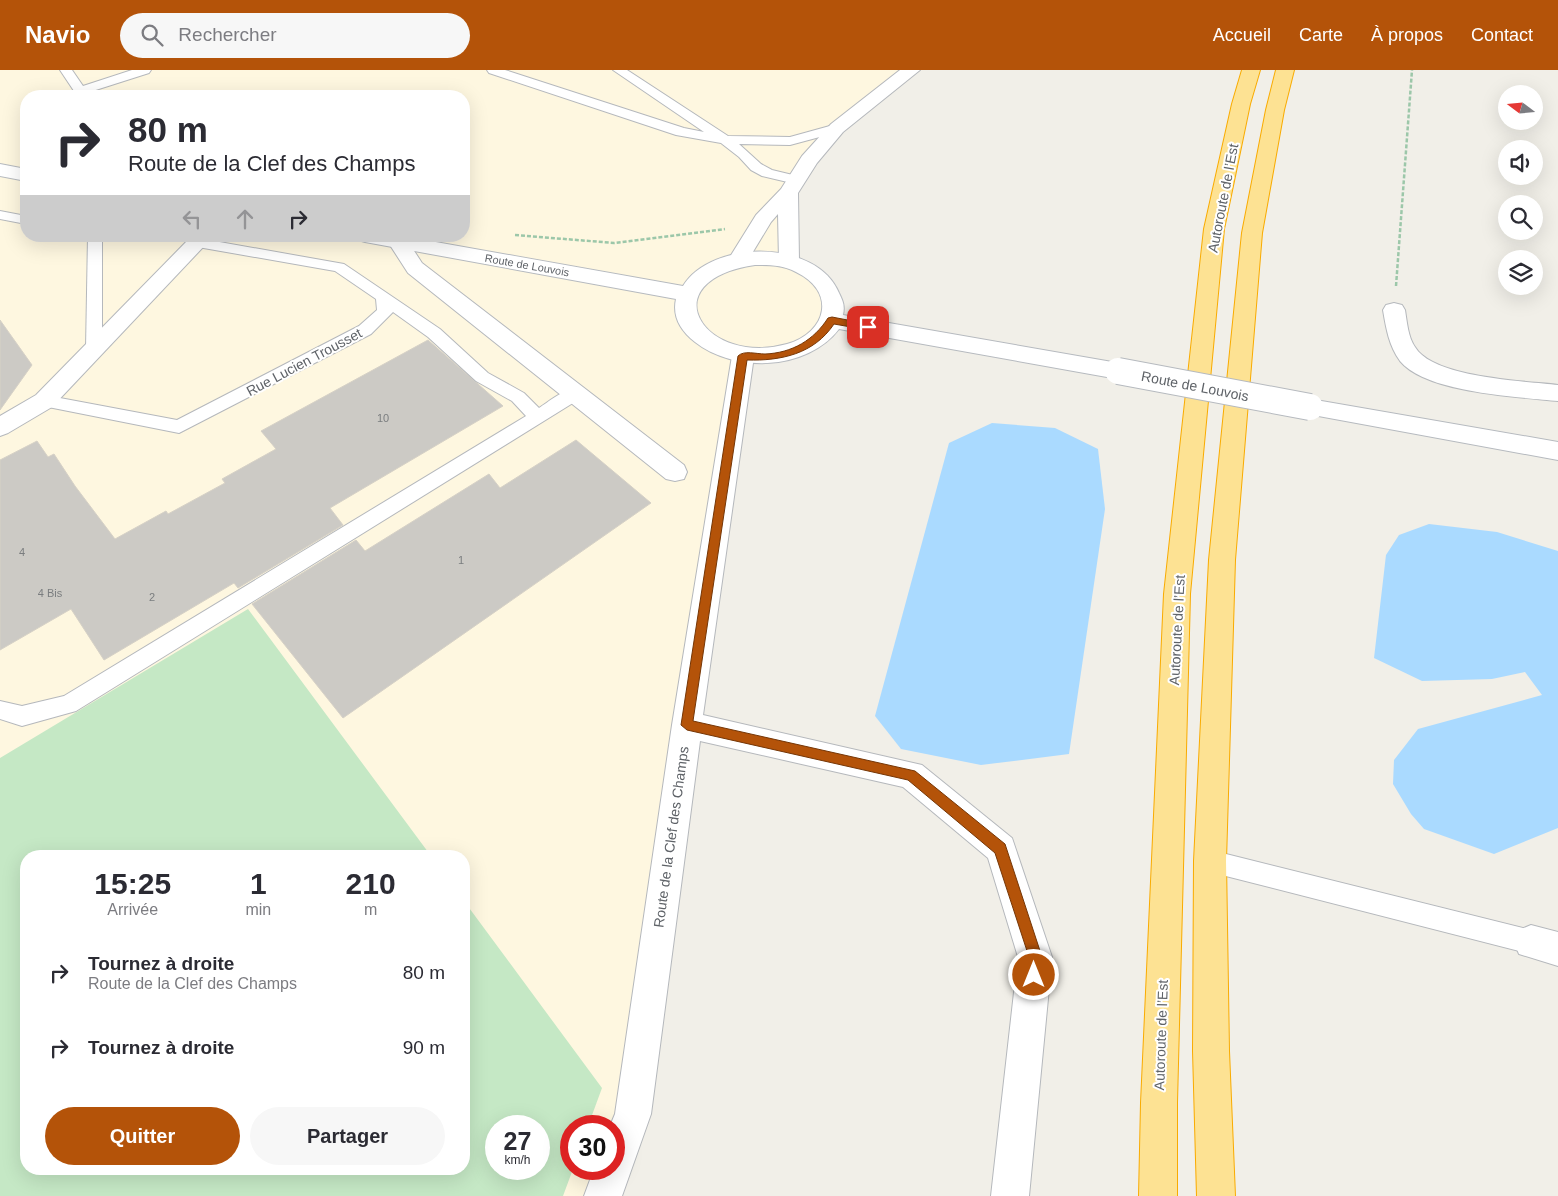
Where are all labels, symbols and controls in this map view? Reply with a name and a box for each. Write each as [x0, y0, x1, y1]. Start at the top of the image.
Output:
search box [120, 13, 470, 58]
text: Navio [25, 21, 90, 48]
icon: search [138, 21, 166, 49]
text: Rechercher [178, 24, 277, 45]
text: Accueil [1213, 25, 1271, 45]
text: Carte [1299, 25, 1343, 45]
text: À propos [1371, 25, 1443, 45]
text: Contact [1471, 25, 1533, 45]
north arrow [1498, 85, 1542, 130]
map controls [1498, 85, 1543, 295]
icon: right [45, 110, 110, 175]
text: 80 m [128, 110, 208, 149]
button: sound [1498, 140, 1543, 185]
street label: Autoroute de l’Est [1205, 142, 1241, 254]
text: Route de la Clef des Champs [128, 151, 415, 176]
button: search [1498, 195, 1543, 240]
icon: left [178, 205, 206, 233]
icon: ahead [231, 205, 259, 233]
icon: right [284, 205, 312, 233]
button: layers [1498, 250, 1543, 295]
street label: Route de Louvois [484, 252, 571, 278]
pin [847, 306, 889, 348]
icon: arrive [854, 313, 882, 341]
street label: Rue Lucien Trousset [244, 325, 365, 399]
street label: Route de Louvois [1140, 368, 1250, 404]
house number: 10 [377, 412, 389, 424]
house number: 4 [19, 546, 25, 558]
house number: 1 [458, 554, 464, 566]
street label: Autoroute de l’Est [1166, 574, 1188, 686]
house number: 4 Bis [38, 587, 63, 599]
house number: 2 [149, 591, 155, 603]
street label: Route de la Clef des Champs [650, 745, 692, 929]
text: 15:25 [94, 867, 171, 900]
text: 1 [250, 867, 267, 900]
text: 210 [346, 867, 396, 900]
text: Arrivée [107, 901, 158, 918]
text: min [245, 901, 271, 918]
text: m [364, 901, 377, 918]
position arrow [1007, 948, 1059, 1000]
text: Tournez à droite [88, 953, 234, 974]
icon: right [45, 959, 73, 987]
text: 80 m [403, 962, 445, 983]
text: Route de la Clef des Champs [88, 975, 297, 992]
street label: Autoroute de l’Est [1151, 979, 1171, 1091]
icon: right [45, 1034, 73, 1062]
text: Tournez à droite [88, 1037, 234, 1058]
text: 90 m [403, 1037, 445, 1058]
button: Quitter [45, 1107, 240, 1165]
button: Partager [250, 1107, 445, 1165]
speed limit sign: 30 [560, 1115, 625, 1180]
text: 27 [504, 1127, 531, 1155]
text: km/h [504, 1153, 531, 1167]

